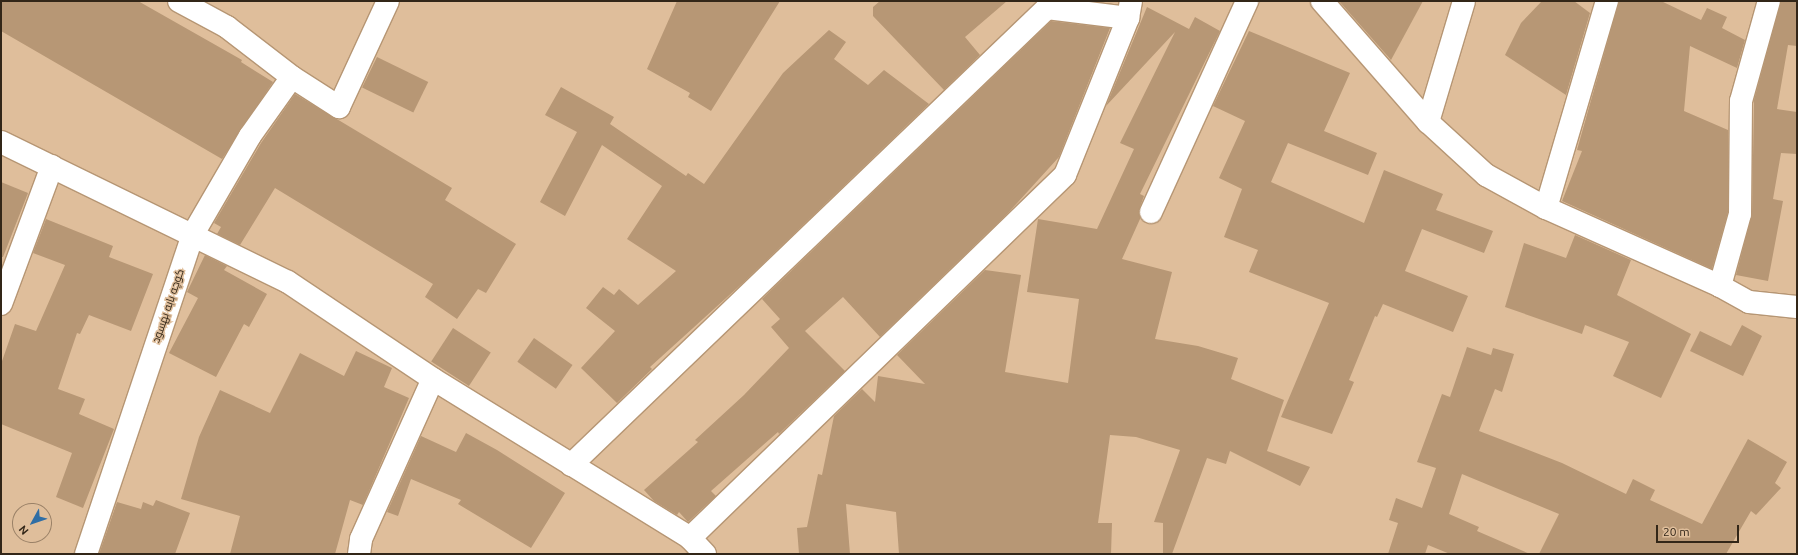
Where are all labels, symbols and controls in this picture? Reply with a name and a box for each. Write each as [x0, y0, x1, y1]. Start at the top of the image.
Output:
street label: کوچه بابه بهسود [149, 267, 187, 345]
north arrow [12, 503, 52, 543]
scale bar [1658, 517, 1741, 543]
text: N [16, 523, 31, 537]
text: 20 m [1663, 525, 1690, 538]

